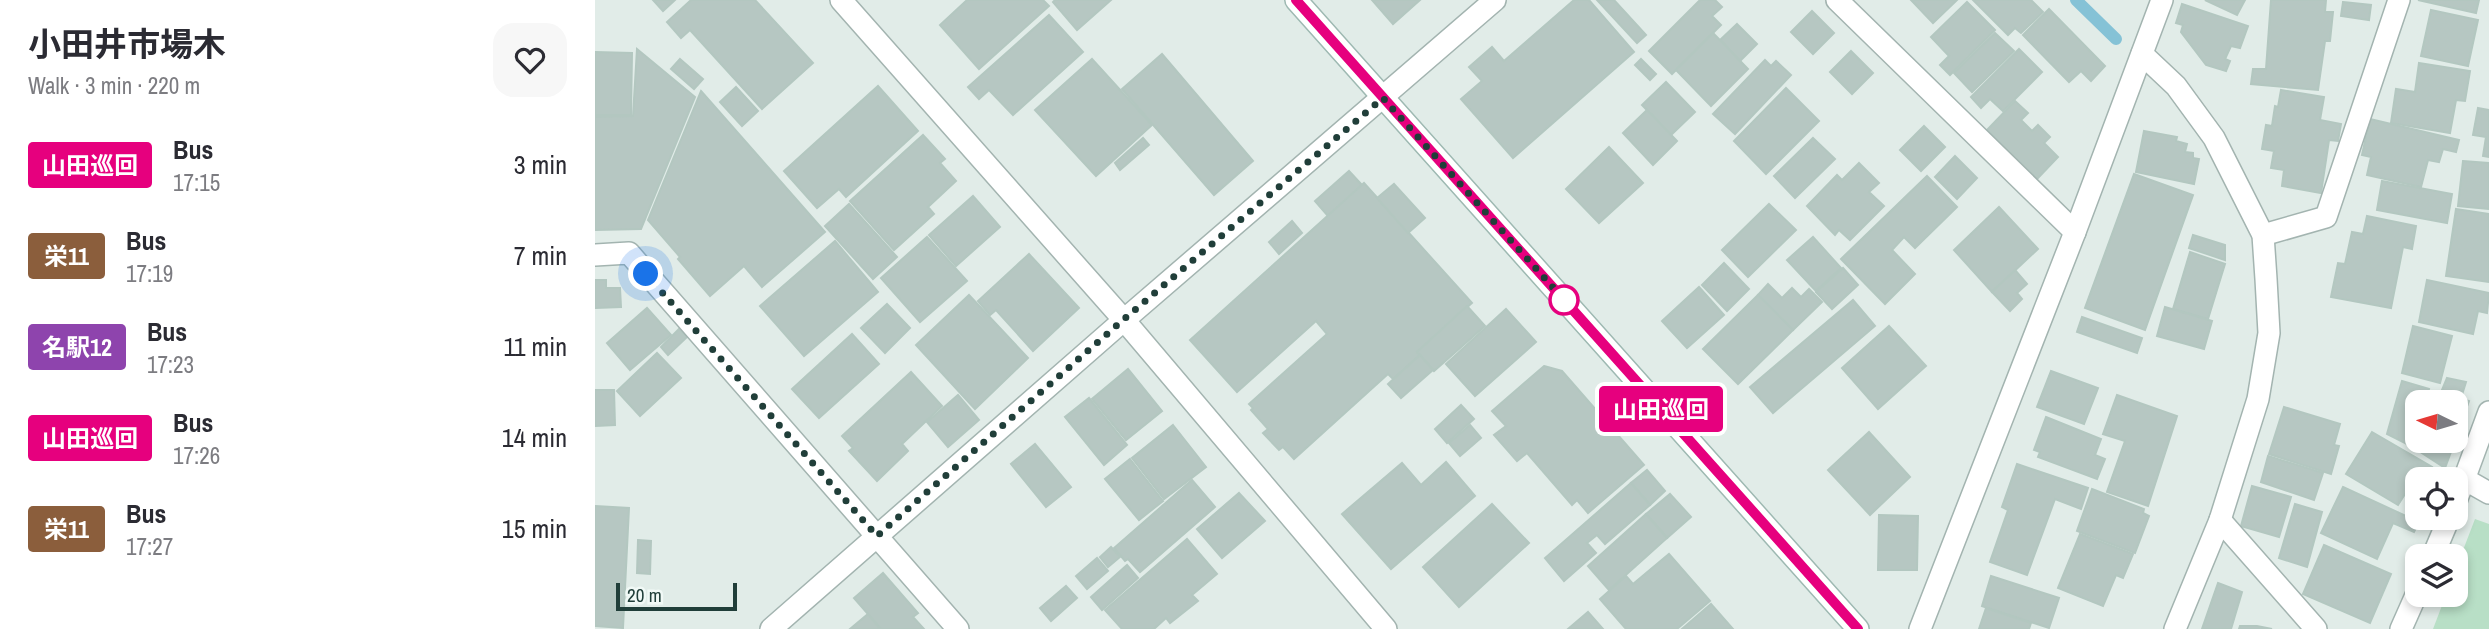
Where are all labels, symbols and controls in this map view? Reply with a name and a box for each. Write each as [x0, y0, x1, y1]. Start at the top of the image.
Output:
text: 小田井市場木 [28, 22, 226, 66]
button: heart [493, 23, 567, 97]
text: Walk · 3 min · 220 m [28, 70, 200, 101]
text: Bus [173, 132, 213, 167]
text: 3 min [514, 147, 567, 182]
text: 山田巡回 [42, 149, 138, 181]
text: 17:15 [173, 167, 220, 198]
text: Bus [126, 223, 166, 258]
text: 7 min [514, 238, 567, 273]
text: 栄11 [44, 240, 89, 272]
your location [628, 256, 663, 291]
text: 17:19 [126, 258, 173, 289]
unlabelled marker [1549, 285, 1579, 315]
text: Bus [147, 314, 187, 349]
text: 11 min [503, 329, 567, 364]
text: 名駅12 [42, 331, 112, 363]
text: 17:23 [147, 349, 194, 380]
line badge: 山田巡回 [1612, 386, 1710, 432]
north arrow [2405, 390, 2467, 453]
map controls [2405, 390, 2468, 607]
text: 山田巡回 [1613, 393, 1709, 425]
text: Bus [173, 405, 213, 440]
text: 14 min [502, 420, 567, 455]
text: 山田巡回 [42, 422, 138, 454]
text: 17:26 [173, 440, 220, 471]
button: locate [2405, 467, 2468, 530]
text: Bus [126, 496, 166, 531]
text: 15 min [502, 511, 567, 546]
text: 栄11 [44, 513, 89, 545]
text: 17:27 [126, 531, 173, 562]
button: layers [2405, 544, 2468, 607]
scale bar [616, 580, 737, 612]
text: 20 m [627, 582, 662, 608]

